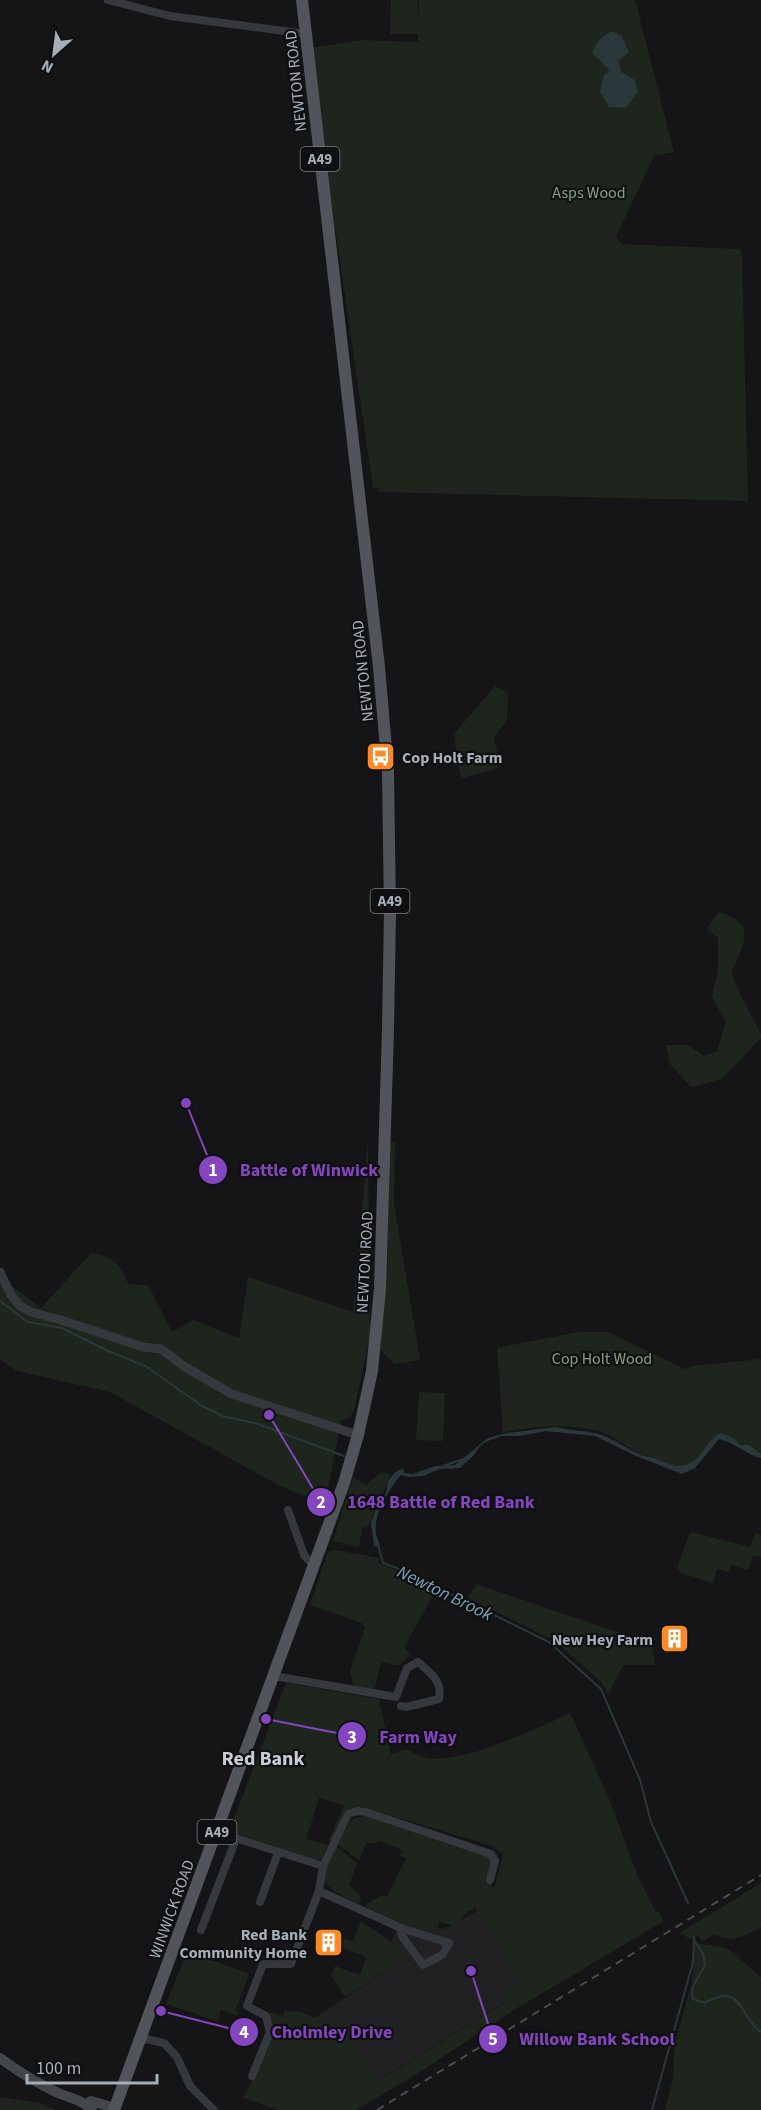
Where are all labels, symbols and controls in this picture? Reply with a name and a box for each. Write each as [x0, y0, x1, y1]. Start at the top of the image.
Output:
north arrow [24, 24, 84, 84]
street label: NEWTON ROAD [280, 29, 312, 133]
text: N [38, 54, 57, 79]
road number: A49 [300, 147, 340, 171]
park label: Asps Wood [552, 182, 626, 204]
street label: NEWTON ROAD [347, 619, 379, 723]
bus stop icon: Cop Holt Farm [365, 741, 397, 773]
place label: Cop Holt Farm [402, 747, 502, 769]
road number: A49 [370, 889, 410, 913]
callout: Battle of Winwick [198, 1152, 390, 1188]
text: 1 [208, 1158, 218, 1183]
text: Battle of Winwick [240, 1158, 378, 1183]
street label: NEWTON ROAD [351, 1210, 379, 1313]
park label: Cop Holt Wood [552, 1348, 652, 1370]
callout: 1648 Battle of Red Bank [306, 1484, 547, 1520]
text: 2 [316, 1490, 326, 1515]
text: 1648 Battle of Red Bank [347, 1490, 535, 1515]
water label: Newton Brook [393, 1560, 497, 1628]
building icon: New Hey Farm [658, 1623, 690, 1655]
place label: New Hey Farm [552, 1629, 653, 1651]
callout: Farm Way [337, 1718, 469, 1754]
text: 3 [347, 1725, 357, 1750]
text: Farm Way [379, 1725, 457, 1750]
district label: Red Bank [222, 1745, 304, 1773]
road number: A49 [198, 1820, 236, 1844]
street label: WINWICK ROAD [144, 1857, 200, 1962]
place label: Red Bank Community Home [179, 1924, 307, 1964]
building icon: Red Bank Community Home [312, 1927, 344, 1959]
callout: Cholmley Drive [229, 2014, 404, 2050]
text: 4 [239, 2020, 249, 2045]
text: Cholmley Drive [272, 2020, 392, 2045]
callout: Willow Bank School [478, 2021, 687, 2057]
text: 5 [488, 2027, 498, 2052]
text: Willow Bank School [519, 2027, 675, 2052]
scale bar [27, 2047, 158, 2085]
text: 100 m [36, 2056, 81, 2081]

